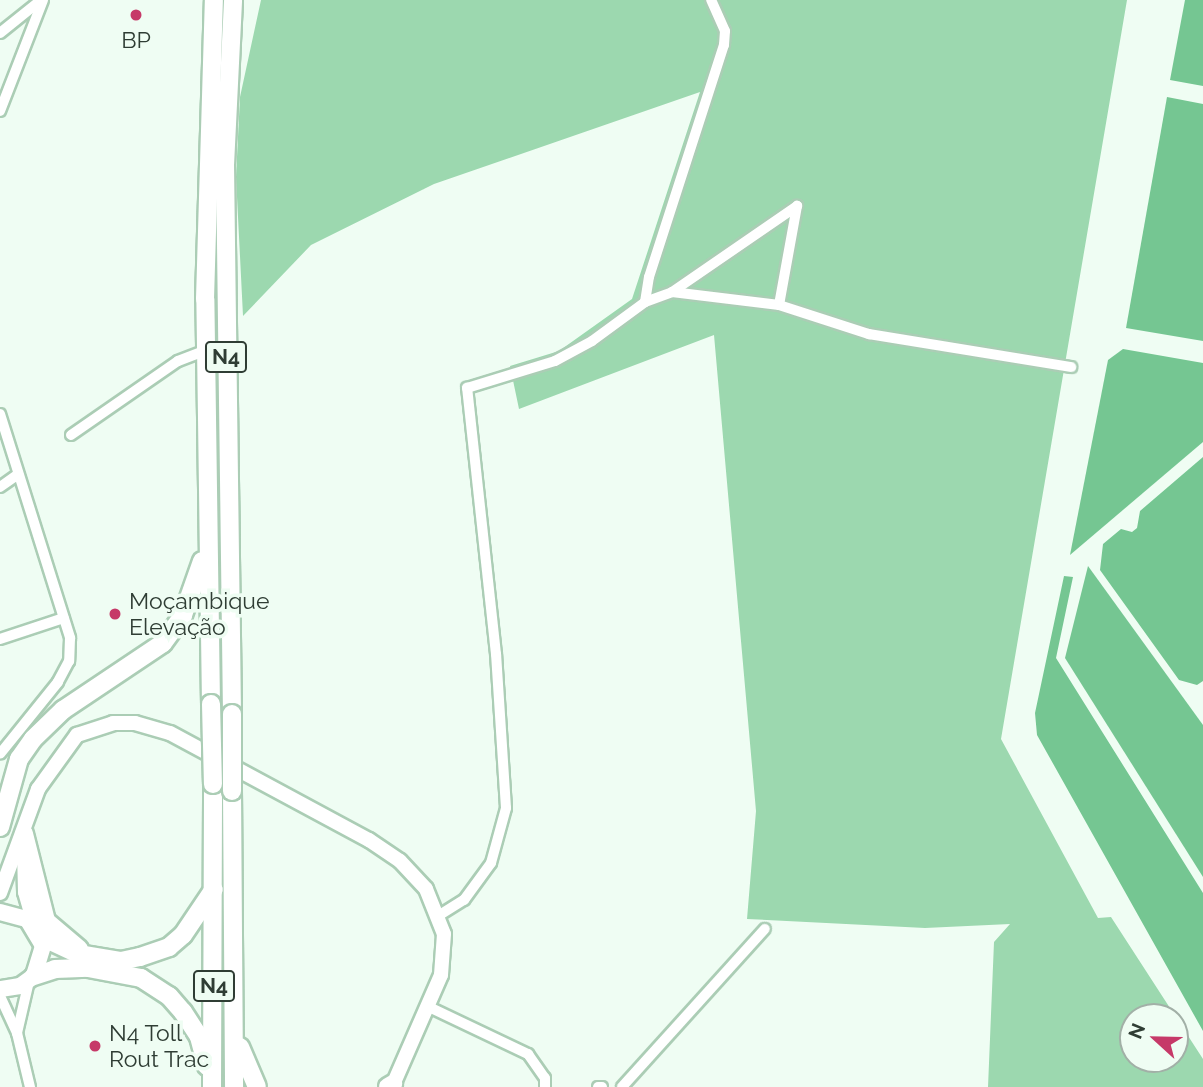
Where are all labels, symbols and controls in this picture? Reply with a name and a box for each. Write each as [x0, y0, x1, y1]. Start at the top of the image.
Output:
marker: BP [128, 7, 144, 23]
place label: BP [121, 26, 151, 54]
road number: N4 [203, 340, 249, 374]
place label: Moçambique Elevação [129, 587, 270, 641]
marker: Moçambique Elevação [107, 606, 123, 622]
road number: N4 [191, 968, 237, 1004]
north arrow [1119, 1003, 1189, 1073]
place label: N4 Toll Rout Trac [109, 1019, 210, 1073]
text: N [1123, 1020, 1149, 1042]
marker: N4 Toll Rout Trac [87, 1038, 103, 1054]

